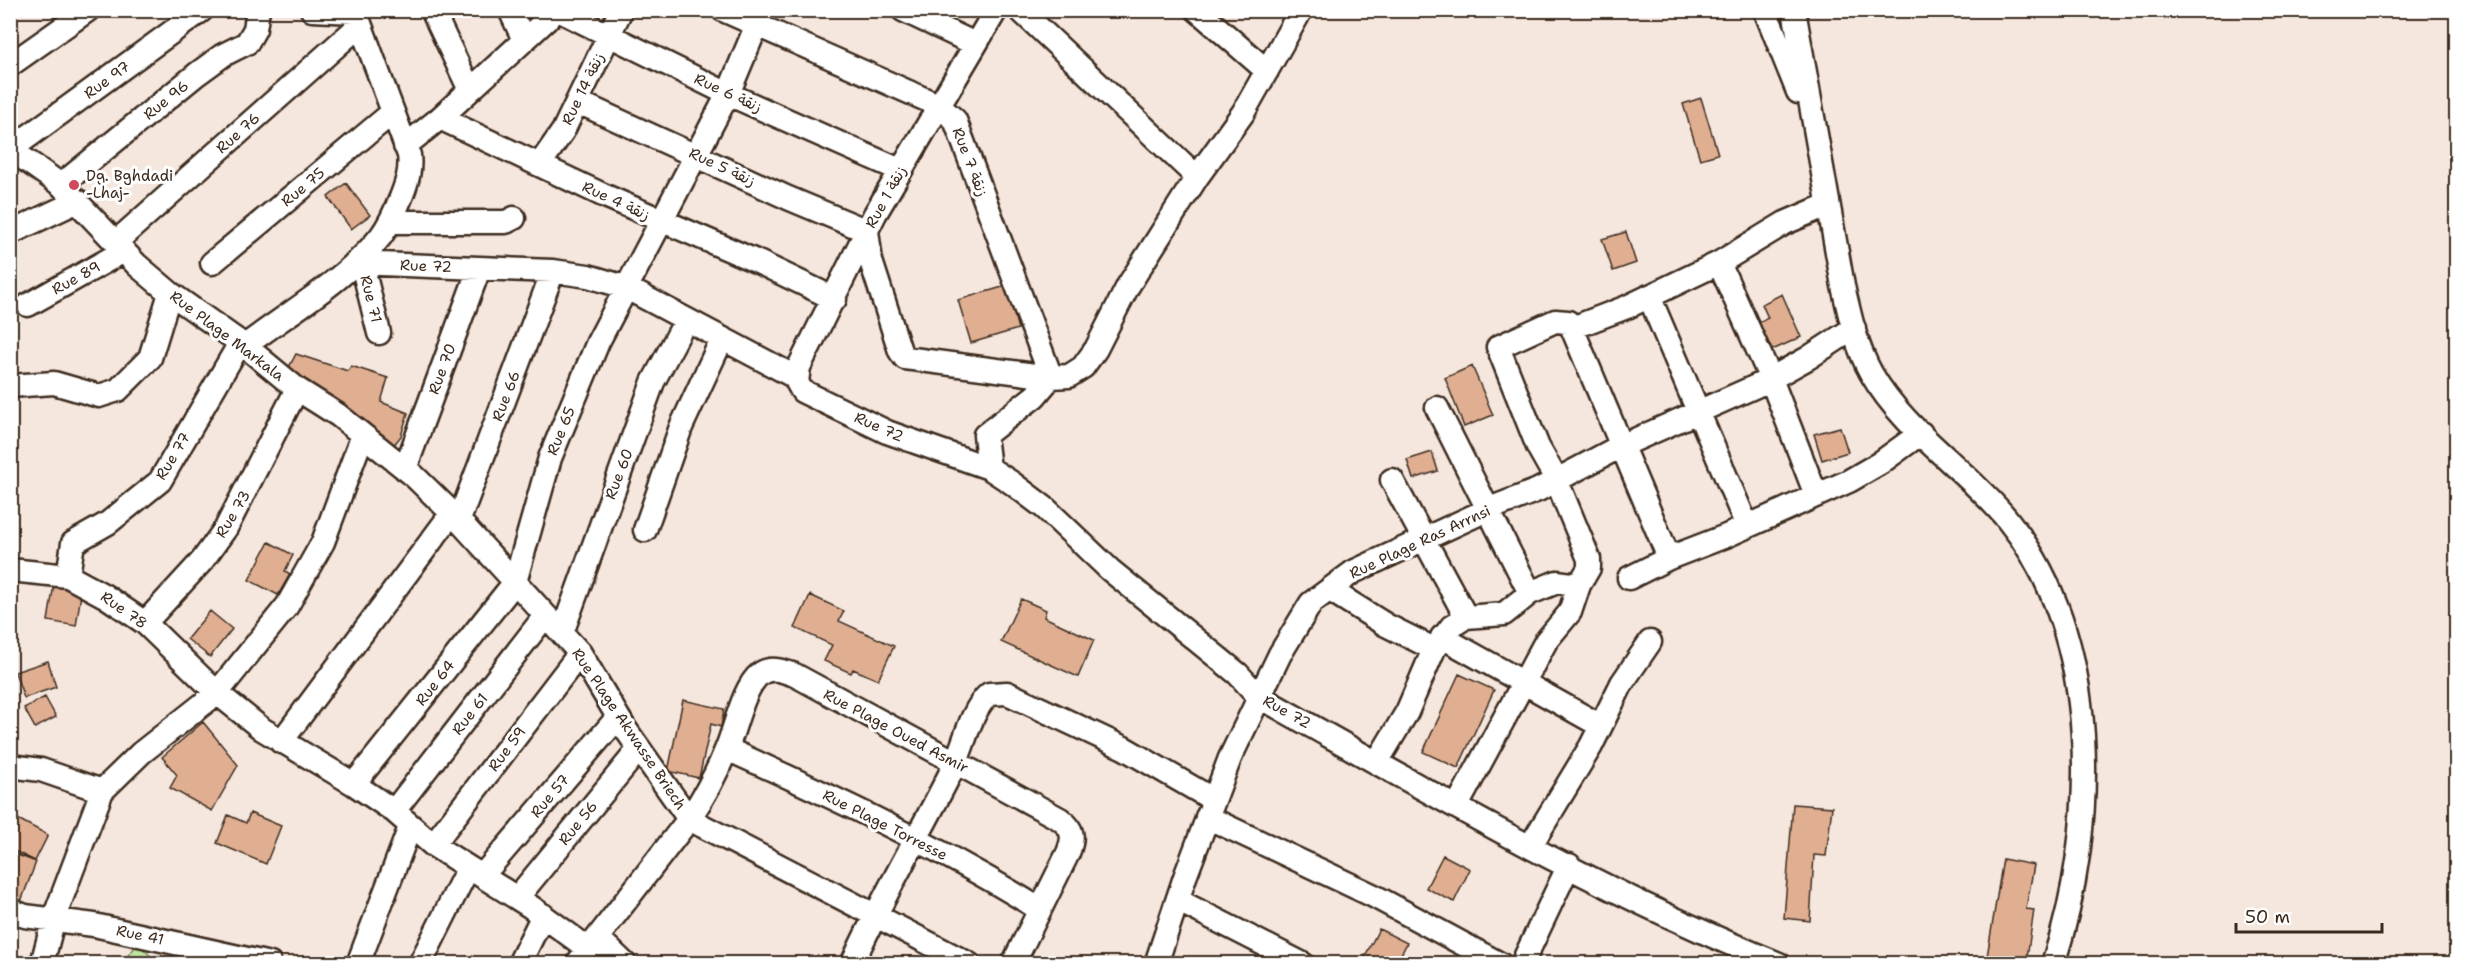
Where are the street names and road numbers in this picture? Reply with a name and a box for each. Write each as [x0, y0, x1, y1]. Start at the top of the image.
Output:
street label: Rue 14 زنقة [557, 50, 609, 128]
street label: Rue 97 [80, 57, 134, 103]
street label: Rue 6 زنقة [691, 69, 765, 117]
street label: Rue 96 [139, 76, 193, 124]
street label: Rue 76 [212, 108, 264, 158]
street label: Rue 7 زنقة [948, 125, 992, 199]
street label: Rue 5 زنقة [686, 143, 758, 191]
street label: Rue 1 زنقة [861, 162, 911, 232]
street label: Rue 75 [277, 163, 329, 211]
street label: Rue 4 زنقة [579, 177, 653, 225]
street label: Rue 72 [400, 255, 452, 277]
street label: Rue 89 [48, 257, 104, 299]
street label: Rue 71 [355, 273, 387, 325]
street label: Rue Plage Markala [166, 286, 289, 386]
street label: Rue 70 [424, 341, 460, 397]
street label: Rue 66 [487, 368, 525, 424]
street label: Rue 65 [542, 404, 580, 458]
street label: Rue 72 [851, 407, 907, 447]
street label: Rue 77 [151, 428, 195, 484]
street label: Rue 60 [600, 446, 638, 502]
street label: Rue 73 [211, 487, 255, 541]
street label: Rue Plage Ras Arrnsi [1346, 501, 1494, 583]
street label: Rue 78 [97, 587, 151, 633]
street label: Rue Plage Akwasse Briech [567, 644, 691, 814]
street label: Rue 64 [411, 656, 459, 710]
street label: Rue Plage Oued Asmir [820, 684, 972, 778]
street label: Rue 61 [447, 689, 493, 739]
street label: Rue 72 [1259, 691, 1315, 733]
street label: Rue 59 [484, 723, 530, 775]
street label: Rue 57 [526, 770, 574, 822]
street label: Rue Plage Torresse [819, 785, 951, 865]
street label: Rue 56 [554, 797, 602, 849]
street label: Rue 41 [114, 920, 166, 950]

